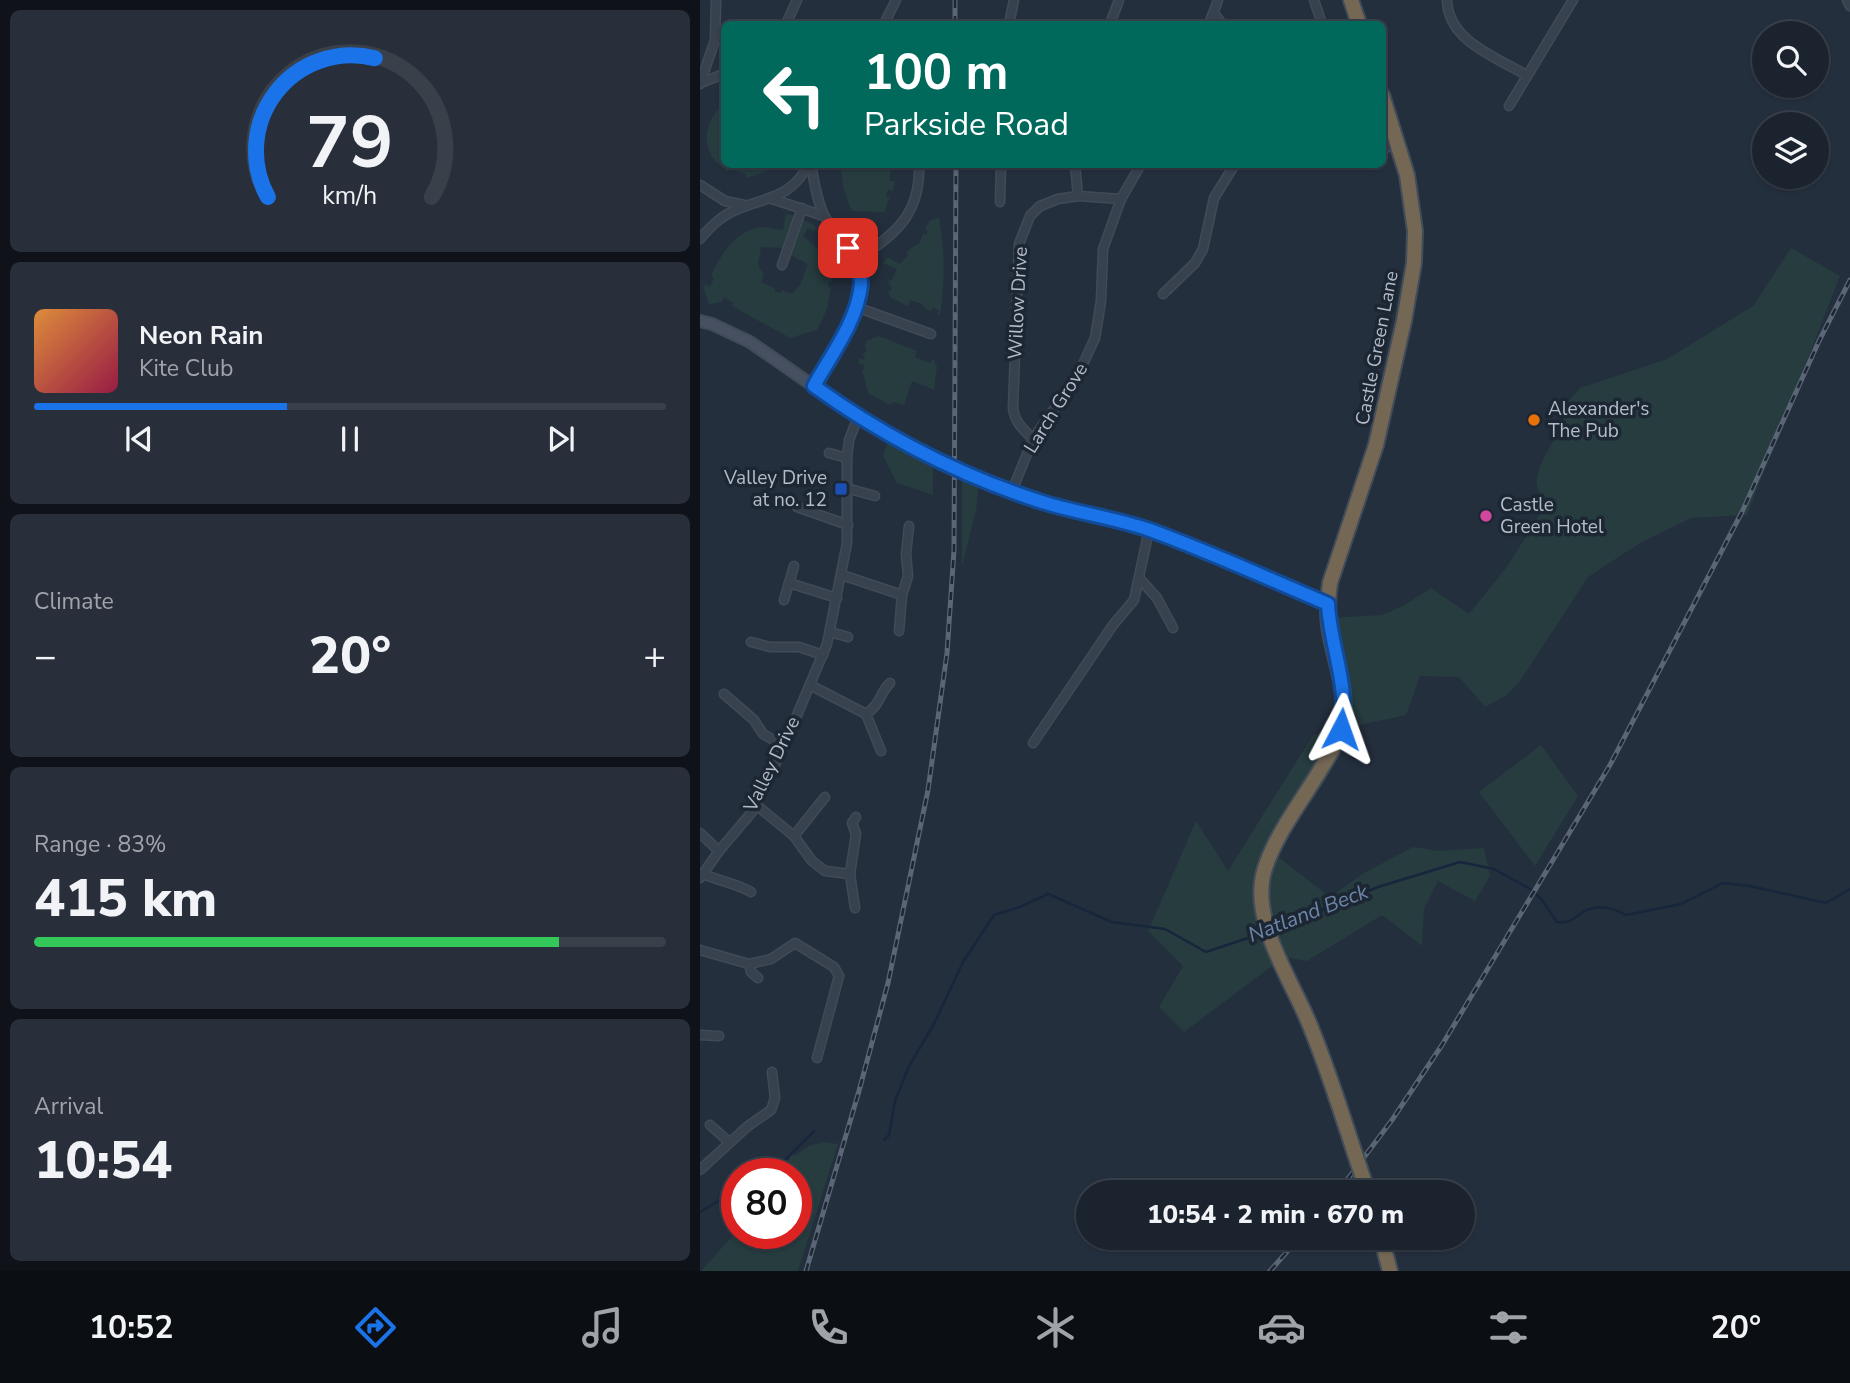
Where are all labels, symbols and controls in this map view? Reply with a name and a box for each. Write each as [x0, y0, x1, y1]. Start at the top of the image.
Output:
map controls [1752, 21, 1829, 189]
button: search [1752, 21, 1829, 98]
text: 100 m [864, 39, 1008, 106]
icon: left [749, 49, 840, 140]
text: 79 [306, 93, 394, 193]
text: Parkside Road [864, 103, 1069, 146]
button: layers [1752, 112, 1829, 189]
text: km/h [322, 179, 378, 213]
pin [818, 218, 878, 278]
icon: arrive [829, 229, 867, 267]
street label: Willow Drive [1002, 246, 1034, 360]
street label: Castle Green Lane [1349, 269, 1405, 427]
text: Neon Rain [139, 318, 264, 353]
text: Kite Club [139, 353, 233, 384]
street label: Larch Grove [1018, 358, 1094, 458]
place label: Alexander's The Pub [1548, 396, 1650, 444]
marker: Alexander's The Pub [1526, 412, 1542, 428]
icon: previous [120, 420, 158, 458]
icon: pause [331, 420, 369, 458]
icon: next [542, 420, 580, 458]
place label: Valley Drive at no. 12 [723, 465, 827, 513]
marker: Valley Drive at no. 12 [833, 481, 849, 497]
place label: Castle Green Hotel [1500, 492, 1604, 540]
marker: Castle Green Hotel [1478, 508, 1494, 524]
text: Climate [34, 586, 114, 617]
text: 20° [309, 620, 391, 691]
text: − [34, 631, 57, 682]
text: + [643, 631, 666, 682]
position arrow [1304, 692, 1378, 766]
street label: Valley Drive [737, 712, 806, 817]
text: Range · 83% [34, 829, 166, 860]
text: 415 km [34, 863, 217, 934]
water label: Natland Beck [1244, 877, 1373, 949]
text: Arrival [34, 1091, 103, 1122]
text: 10:54 [34, 1125, 172, 1196]
speed limit sign: 80 [721, 1158, 812, 1249]
text: 10:54 · 2 min · 670 m [1147, 1197, 1404, 1232]
icon: directions [351, 1303, 400, 1352]
icon: music [578, 1303, 627, 1352]
icon: phone [804, 1303, 853, 1352]
icon: climate [1031, 1303, 1080, 1352]
icon: car [1257, 1303, 1306, 1352]
icon: filters [1484, 1303, 1533, 1352]
text: 10:52 [89, 1306, 174, 1349]
text: 20° [1711, 1306, 1761, 1349]

